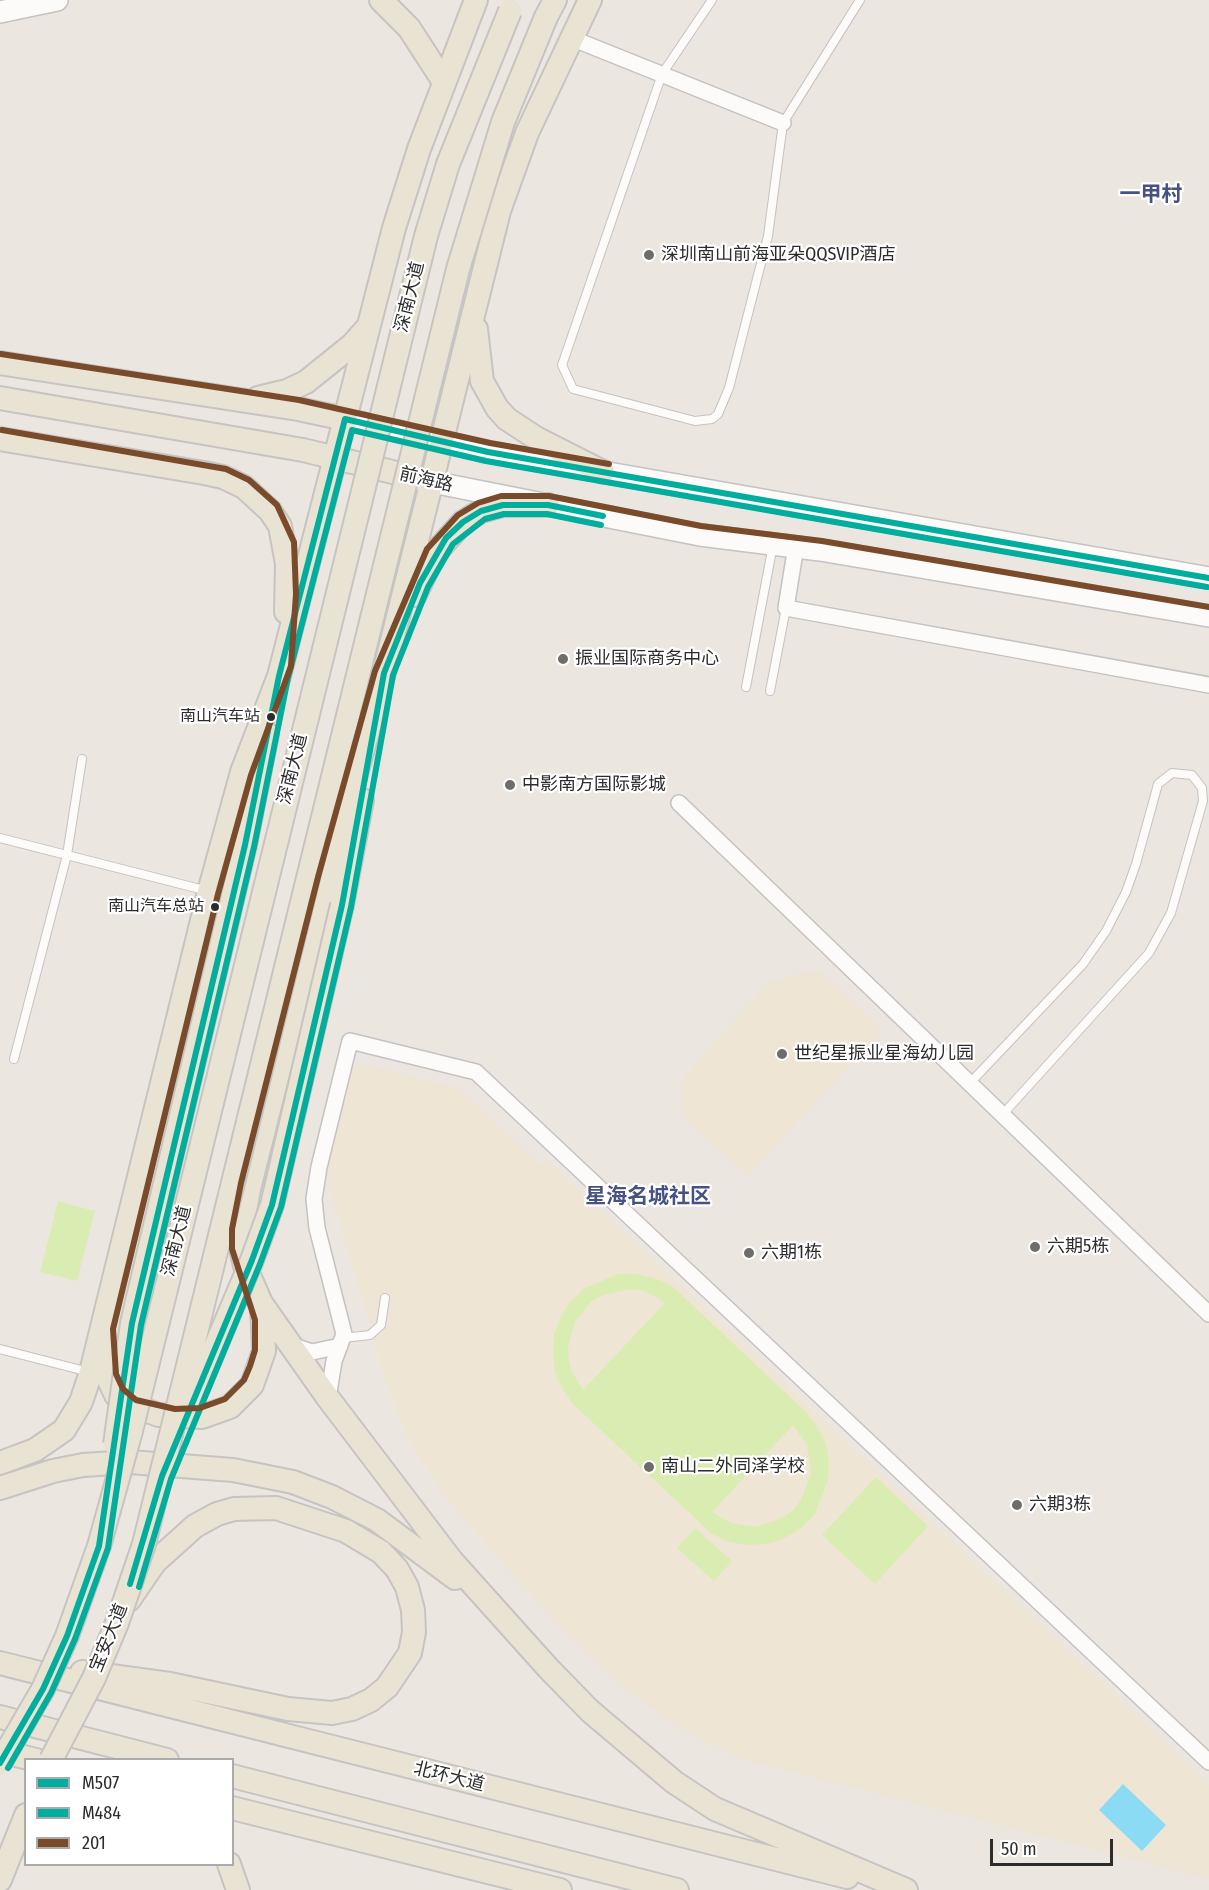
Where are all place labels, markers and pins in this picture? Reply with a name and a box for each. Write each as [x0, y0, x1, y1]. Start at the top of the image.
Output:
place label: 深圳南山前海亚朵QQSVIP酒店 [661, 244, 895, 266]
marker: 深圳南山前海亚朵QQSVIP酒店 [642, 248, 656, 262]
place label: 振业国际商务中心 [575, 648, 719, 670]
marker: 振业国际商务中心 [556, 652, 570, 666]
place label: 南山汽车站 [180, 707, 260, 727]
marker: 南山汽车站 [265, 711, 277, 723]
place label: 中影南方国际影城 [522, 774, 666, 796]
marker: 中影南方国际影城 [503, 778, 517, 792]
place label: 南山汽车总站 [108, 897, 204, 917]
marker: 南山汽车总站 [209, 901, 221, 913]
place label: 世纪星振业星海幼儿园 [794, 1043, 974, 1065]
marker: 世纪星振业星海幼儿园 [775, 1047, 789, 1061]
place label: 六期5栋 [1047, 1236, 1109, 1258]
marker: 六期5栋 [1028, 1240, 1042, 1254]
place label: 六期1栋 [761, 1242, 822, 1264]
marker: 六期1栋 [742, 1246, 756, 1260]
place label: 南山二外同泽学校 [661, 1456, 805, 1478]
marker: 南山二外同泽学校 [642, 1460, 656, 1474]
place label: 六期3栋 [1029, 1494, 1091, 1516]
marker: 六期3栋 [1010, 1498, 1024, 1512]

